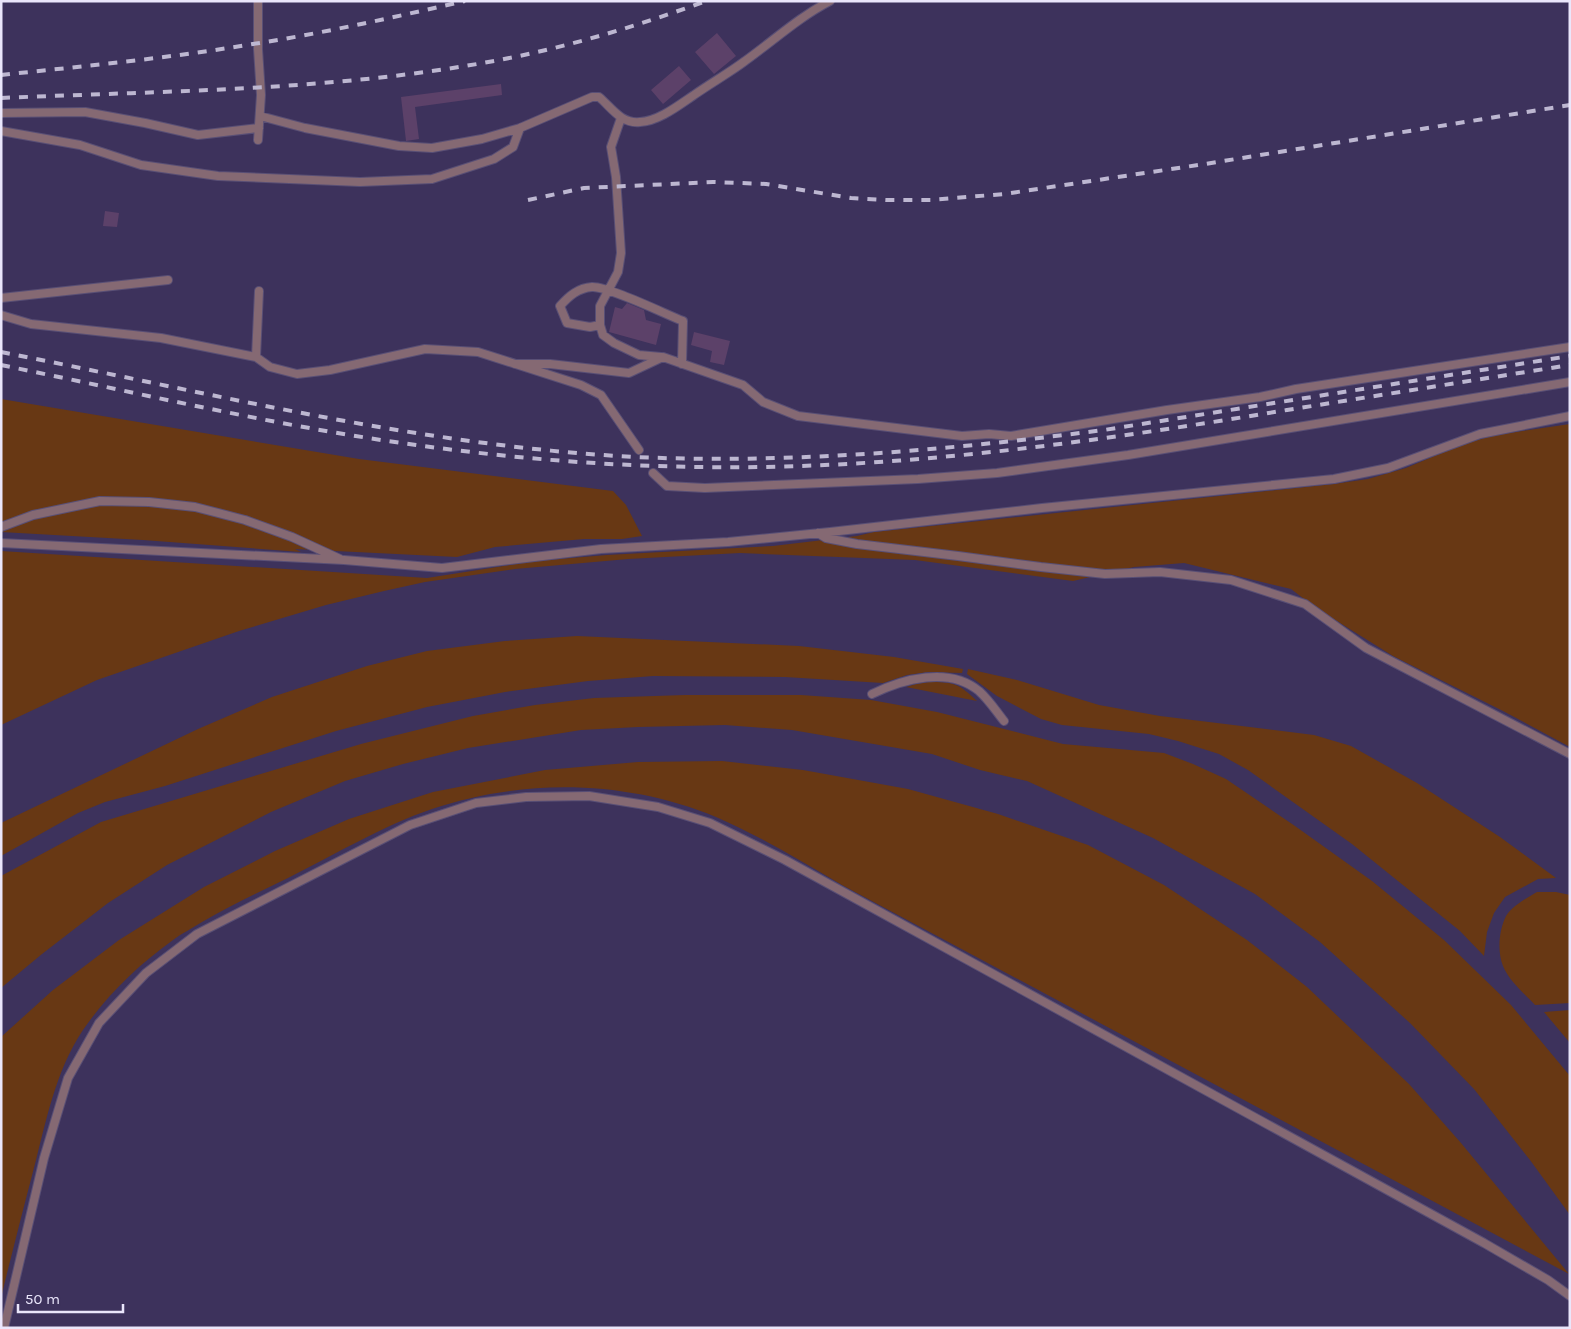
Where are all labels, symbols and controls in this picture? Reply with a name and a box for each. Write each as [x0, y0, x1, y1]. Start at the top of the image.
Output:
scale bar [18, 1282, 122, 1314]
text: 50 m [25, 1290, 60, 1308]

